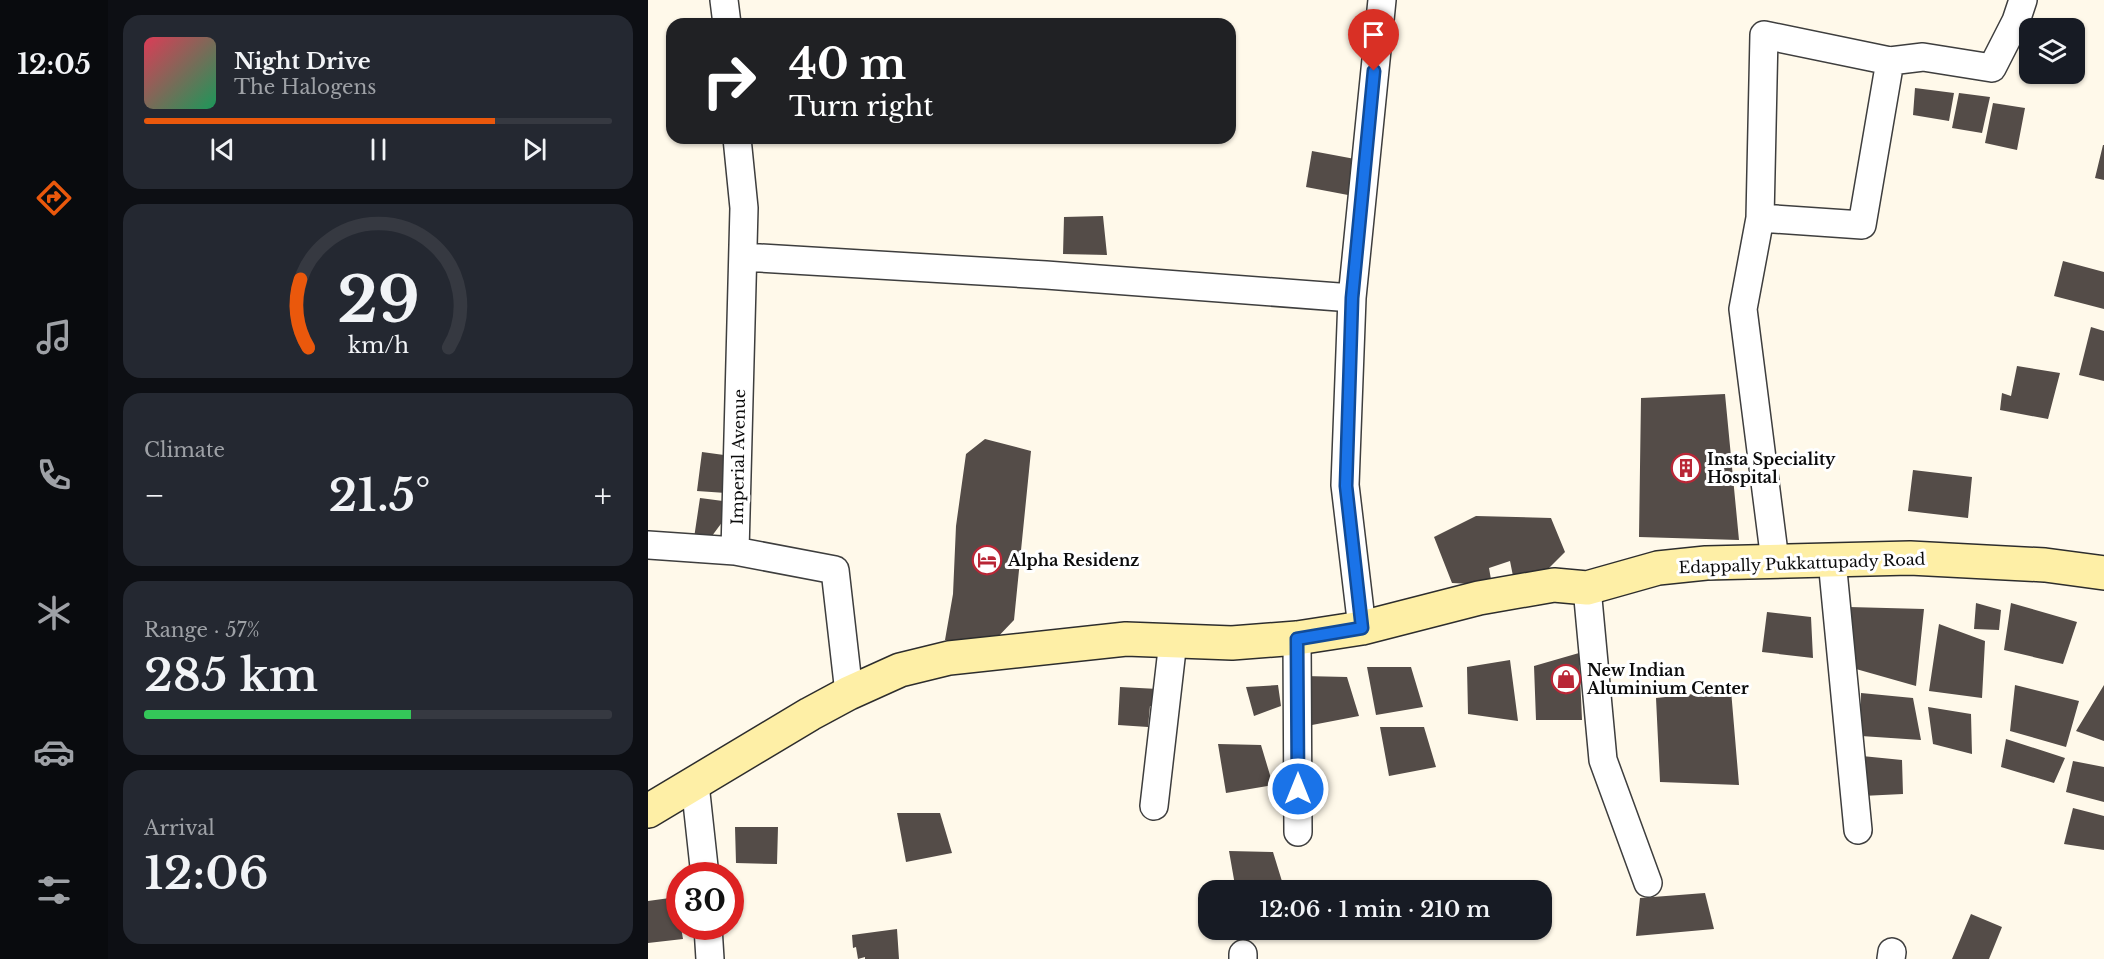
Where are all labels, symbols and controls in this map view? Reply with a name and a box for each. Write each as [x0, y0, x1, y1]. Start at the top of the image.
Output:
pin [1348, 9, 1399, 71]
icon: arrive [1357, 18, 1390, 51]
map controls [2019, 18, 2085, 84]
button: layers [2019, 18, 2085, 84]
text: 40 m [789, 38, 906, 90]
icon: right [690, 42, 768, 120]
text: 12:05 [17, 48, 91, 81]
text: Night Drive [234, 48, 371, 75]
text: The Halogens [234, 75, 376, 99]
text: Turn right [789, 90, 933, 123]
icon: previous [206, 133, 239, 166]
icon: pause [362, 133, 395, 166]
icon: next [518, 133, 551, 166]
icon: directions [33, 177, 75, 219]
text: 29 [337, 261, 419, 339]
icon: music [33, 316, 75, 358]
text: km/h [348, 332, 409, 359]
street label: Imperial Avenue [727, 389, 749, 525]
text: Climate [144, 438, 225, 462]
place label: Insta Speciality Hospital [1707, 449, 1836, 487]
building icon: Insta Speciality Hospital [1670, 452, 1702, 484]
icon: phone [33, 454, 75, 496]
text: 21.5° [328, 467, 430, 523]
text: − [144, 475, 165, 516]
text: + [594, 475, 612, 516]
hotel icon: Alpha Residenz [971, 544, 1003, 576]
street label: Edappally Pukkattupady Road [1678, 549, 1926, 577]
place label: Alpha Residenz [1007, 550, 1139, 570]
icon: climate [33, 592, 75, 634]
text: Range · 57% [144, 618, 260, 642]
text: 285 km [144, 647, 318, 703]
place label: New Indian Aluminium Center [1586, 660, 1749, 698]
shop icon: New Indian Aluminium Center [1550, 663, 1582, 695]
icon: car [33, 731, 75, 773]
position arrow [1266, 757, 1330, 821]
text: Arrival [144, 816, 215, 840]
text: 12:06 [144, 845, 269, 901]
speed limit sign: 30 [666, 862, 744, 940]
icon: filters [33, 869, 75, 911]
text: 12:06 · 1 min · 210 m [1260, 896, 1490, 923]

